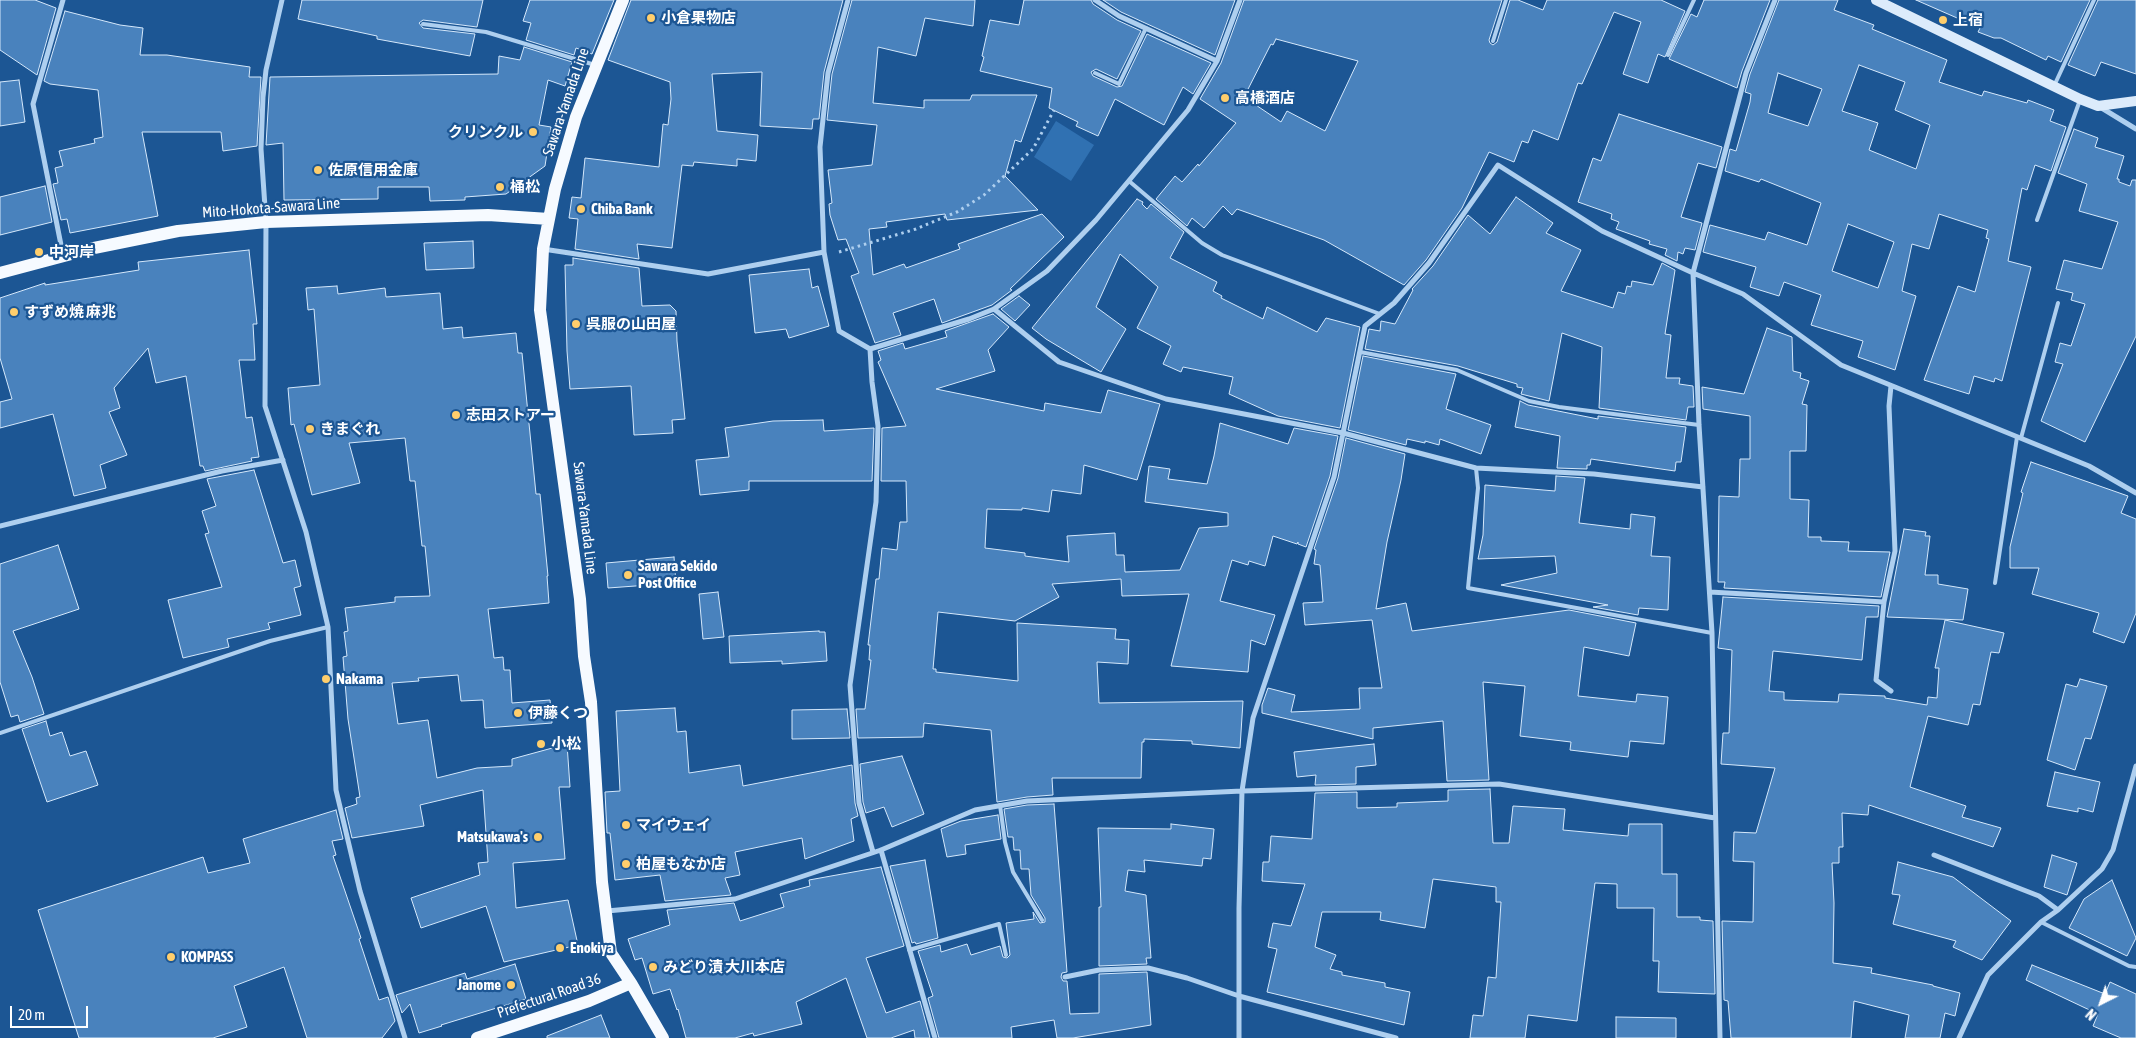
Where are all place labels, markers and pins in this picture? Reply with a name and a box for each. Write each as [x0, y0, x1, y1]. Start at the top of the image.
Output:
place label: 小倉果物店 [661, 9, 736, 27]
place label: 上宿 [1953, 11, 1983, 29]
marker: 小倉果物店 [645, 12, 657, 24]
marker: 上宿 [1937, 14, 1949, 26]
place label: 高橋酒店 [1235, 89, 1295, 107]
marker: 高橋酒店 [1219, 92, 1231, 104]
place label: クリンクル [448, 123, 523, 141]
marker: クリンクル [527, 126, 539, 138]
place label: 佐原信用金庫 [328, 161, 418, 179]
marker: 佐原信用金庫 [312, 164, 324, 176]
place label: 桶松 [510, 178, 540, 196]
marker: 桶松 [494, 181, 506, 193]
place label: Chiba Bank [591, 200, 653, 218]
marker: Chiba Bank [575, 203, 587, 215]
place label: 中河岸 [49, 243, 94, 261]
marker: 中河岸 [33, 246, 45, 258]
place label: すずめ焼 麻兆 [24, 303, 116, 321]
marker: すずめ焼 麻兆 [8, 306, 20, 318]
place label: 呉服の山田屋 [586, 315, 676, 333]
marker: 呉服の山田屋 [570, 318, 582, 330]
place label: 志田ストアー [466, 406, 555, 424]
marker: 志田ストアー [450, 409, 462, 421]
place label: きまぐれ [320, 420, 380, 438]
marker: きまぐれ [304, 423, 316, 435]
place label: Sawara Sekido Post Office [638, 557, 717, 592]
marker: Sawara Sekido Post Office [622, 569, 634, 581]
place label: Nakama [336, 670, 383, 688]
marker: Nakama [320, 673, 332, 685]
place label: 伊藤くつ [528, 704, 588, 722]
marker: 伊藤くつ [512, 707, 524, 719]
place label: 小松 [551, 735, 581, 753]
marker: 小松 [535, 738, 547, 750]
place label: マイウェイ [636, 816, 711, 834]
marker: マイウェイ [620, 819, 632, 831]
place label: Matsukawa's [457, 828, 528, 846]
marker: Matsukawa's [532, 831, 544, 843]
place label: 柏屋もなか店 [636, 855, 726, 873]
marker: 柏屋もなか店 [620, 858, 632, 870]
place label: Enokiya [570, 939, 614, 957]
marker: Enokiya [554, 942, 566, 954]
place label: KOMPASS [181, 948, 233, 966]
marker: KOMPASS [165, 951, 177, 963]
place label: みどり漬 大川本店 [663, 958, 785, 976]
marker: みどり漬 大川本店 [647, 961, 659, 973]
place label: Janome [457, 976, 501, 994]
marker: Janome [505, 979, 517, 991]

